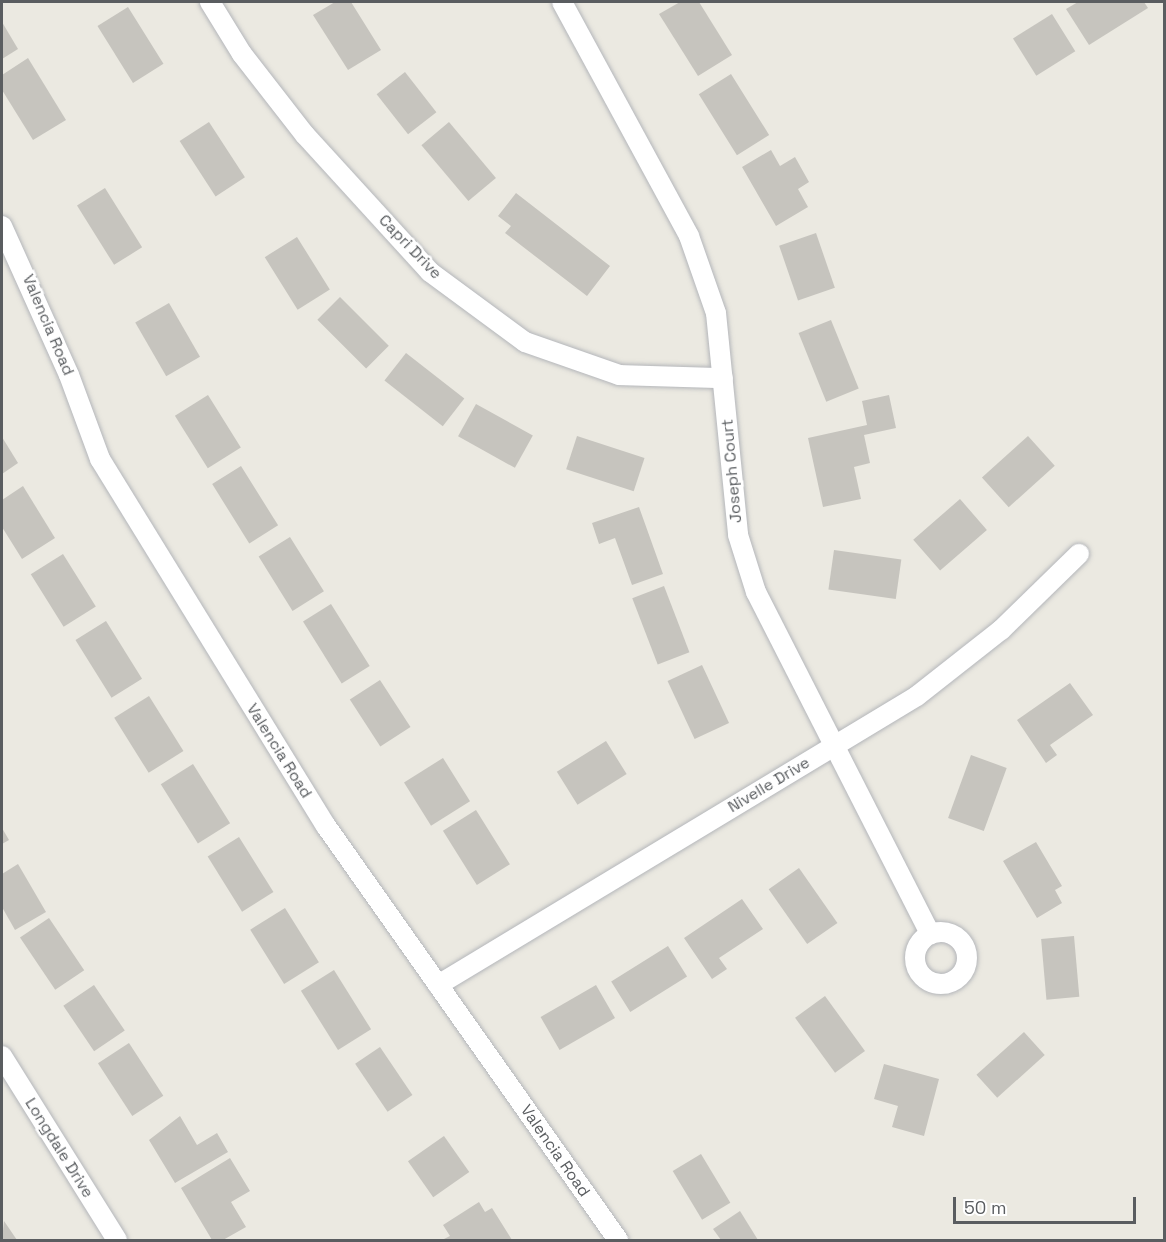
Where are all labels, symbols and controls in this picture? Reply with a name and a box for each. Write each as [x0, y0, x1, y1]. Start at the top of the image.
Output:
street label: Capri Drive [375, 211, 445, 283]
street label: Valencia Road [18, 272, 78, 378]
street label: Joseph Court [718, 418, 746, 524]
street label: Valencia Road [242, 700, 316, 802]
street label: Nivelle Drive [725, 753, 813, 817]
street label: Longdale Drive [21, 1095, 97, 1201]
street label: Valencia Road [516, 1101, 594, 1201]
scale bar [956, 1185, 1139, 1223]
text: 50 m [964, 1196, 1006, 1219]

